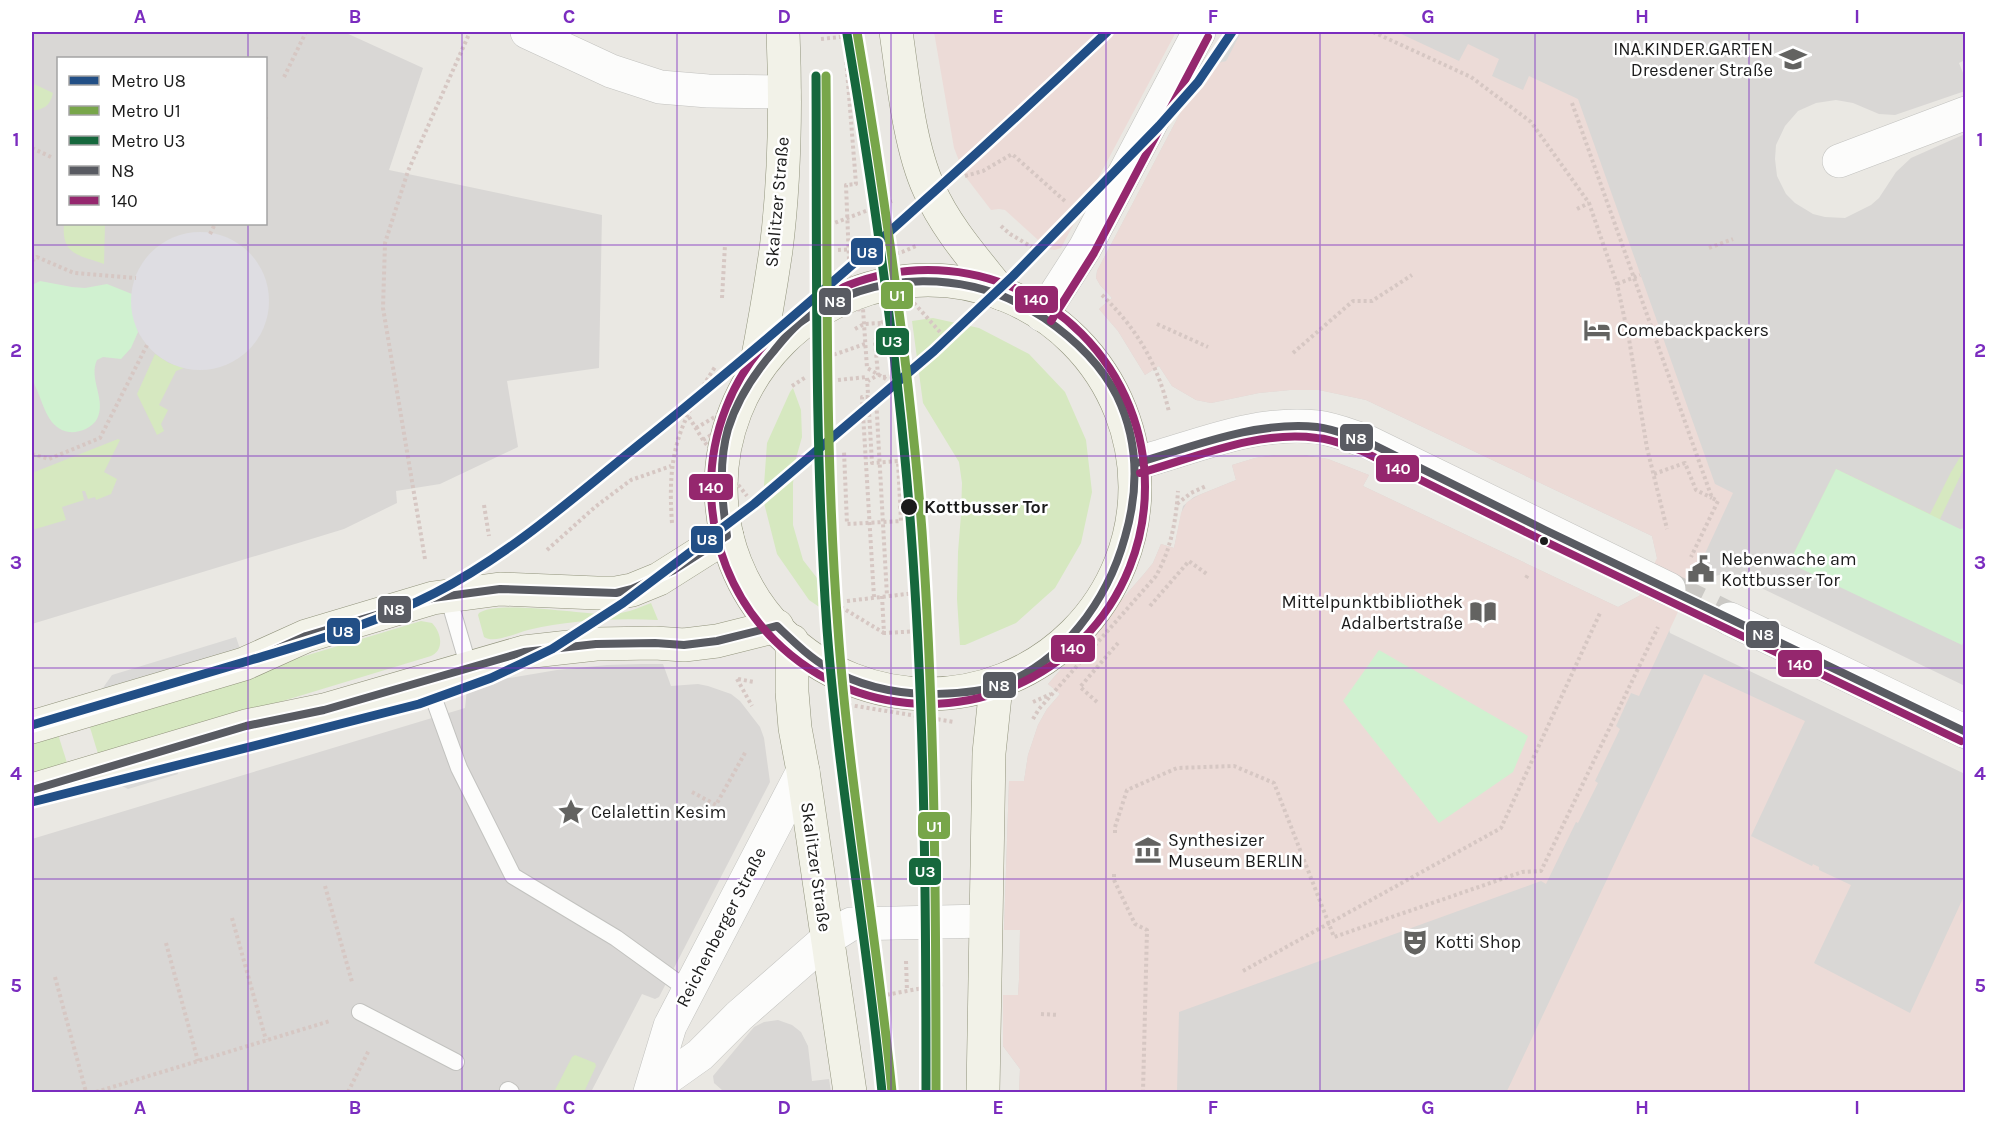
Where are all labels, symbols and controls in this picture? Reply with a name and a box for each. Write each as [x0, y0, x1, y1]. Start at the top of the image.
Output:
text: A [134, 5, 147, 28]
text: B [349, 5, 361, 28]
text: C [563, 5, 575, 28]
text: D [777, 5, 791, 28]
text: E [992, 5, 1004, 28]
text: F [1208, 5, 1219, 28]
text: G [1421, 5, 1435, 28]
text: H [1635, 5, 1649, 28]
text: I [1854, 5, 1860, 28]
place label: INA.KINDER.GARTEN Dresdener Straße [1613, 38, 1773, 81]
school or university icon: INA.KINDER.GARTEN Dresdener Straße [1778, 44, 1808, 74]
legend [57, 57, 267, 225]
text: Metro U8 [111, 70, 186, 92]
text: Metro U1 [111, 100, 181, 122]
text: 1 [12, 128, 20, 151]
text: 1 [1976, 128, 1984, 151]
text: Metro U3 [111, 130, 185, 152]
street label: Skalitzer Straße [760, 136, 794, 268]
text: N8 [111, 160, 134, 182]
text: 140 [111, 190, 138, 212]
line badge: U8 [850, 237, 884, 266]
text: U8 [856, 243, 878, 262]
line badge: U1 [880, 281, 914, 310]
line badge: 140 [1014, 285, 1059, 314]
text: U1 [889, 286, 905, 305]
line badge: N8 [818, 287, 852, 316]
text: 140 [1023, 290, 1049, 309]
text: N8 [824, 292, 846, 311]
hotel icon: Comebackpackers [1582, 315, 1612, 345]
place label: Comebackpackers [1617, 319, 1769, 341]
line badge: U3 [875, 327, 910, 356]
text: U3 [882, 332, 903, 351]
text: 2 [10, 339, 22, 362]
text: 2 [1974, 339, 1986, 362]
line badge: N8 [1339, 423, 1374, 452]
text: N8 [1345, 429, 1367, 448]
line badge: 140 [1375, 454, 1420, 483]
text: 140 [1385, 459, 1411, 478]
line badge: 140 [688, 473, 734, 501]
text: 140 [698, 478, 724, 497]
place label: Kottbusser Tor [924, 496, 1048, 518]
marker: Kottbusser Tor [899, 497, 919, 517]
line badge: U8 [690, 525, 724, 554]
text: U8 [696, 530, 718, 549]
unlabelled marker [1538, 535, 1550, 547]
place label: Nebenwache am Kottbusser Tor [1721, 548, 1857, 591]
text: 3 [10, 551, 22, 574]
text: 3 [1974, 551, 1986, 574]
public building icon: Nebenwache am Kottbusser Tor [1686, 554, 1716, 584]
place label: Mittelpunktbibliothek Adalbertstraße [1281, 591, 1463, 634]
line badge: N8 [377, 595, 412, 624]
library icon: Mittelpunktbibliothek Adalbertstraße [1468, 597, 1498, 627]
text: N8 [383, 600, 405, 619]
line badge: U8 [326, 617, 361, 645]
line badge: N8 [1745, 620, 1780, 649]
text: U8 [332, 622, 354, 641]
text: N8 [1752, 625, 1774, 644]
line badge: 140 [1050, 634, 1096, 663]
text: 140 [1060, 639, 1086, 658]
line badge: 140 [1777, 649, 1823, 678]
text: 140 [1787, 655, 1813, 674]
line badge: N8 [982, 671, 1017, 699]
text: N8 [988, 676, 1010, 695]
text: 4 [10, 762, 22, 785]
text: 4 [1974, 762, 1986, 785]
place icon: Celalettin Kesim [556, 797, 586, 827]
place label: Celalettin Kesim [591, 801, 726, 823]
street label: Skalitzer Straße [796, 801, 836, 933]
line badge: U1 [917, 811, 951, 840]
text: U1 [926, 817, 942, 836]
place label: Synthesizer Museum BERLIN [1168, 829, 1303, 872]
museum icon: Synthesizer Museum BERLIN [1133, 835, 1163, 865]
street label: Reichenberger Straße [671, 843, 771, 1011]
line badge: U3 [908, 857, 942, 886]
text: U3 [915, 862, 936, 881]
theatre icon: Kotti Shop [1400, 927, 1430, 957]
place label: Kotti Shop [1435, 931, 1521, 953]
text: 5 [10, 974, 22, 997]
text: 5 [1974, 974, 1986, 997]
text: A [134, 1096, 147, 1119]
text: B [349, 1096, 361, 1119]
text: C [563, 1096, 575, 1119]
text: D [777, 1096, 791, 1119]
text: E [992, 1096, 1004, 1119]
text: F [1208, 1096, 1219, 1119]
text: G [1421, 1096, 1435, 1119]
text: H [1635, 1096, 1649, 1119]
text: I [1854, 1096, 1860, 1119]

